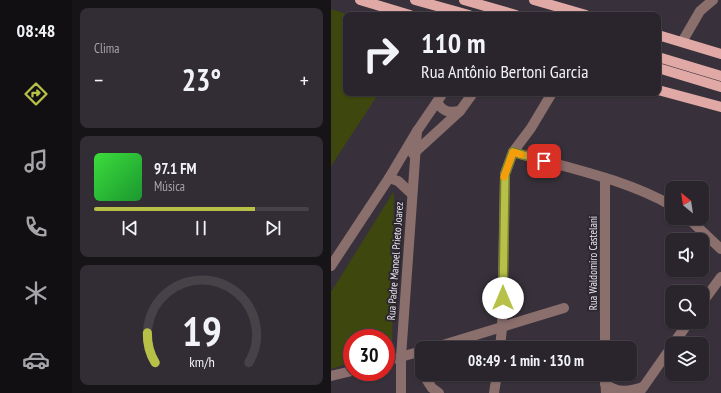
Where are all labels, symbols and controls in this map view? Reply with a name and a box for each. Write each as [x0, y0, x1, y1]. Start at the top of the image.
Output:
text: 08:48 [17, 19, 55, 42]
text: 110 m [421, 24, 485, 61]
icon: right [355, 28, 407, 80]
text: Clima [94, 40, 119, 57]
text: 23° [182, 60, 221, 99]
text: Rua Antônio Bertoni Garcia [421, 60, 588, 83]
text: − [94, 66, 103, 94]
text: + [300, 66, 309, 94]
icon: directions [22, 80, 50, 108]
pin [527, 144, 561, 178]
icon: music [22, 147, 50, 175]
icon: arrive [533, 150, 555, 172]
text: 97.1 FM [154, 159, 197, 178]
text: Música [154, 178, 185, 195]
north arrow [665, 181, 709, 225]
map controls [665, 181, 709, 381]
street label: Rua Padre Manoel Prieto Joarez [384, 201, 406, 321]
icon: phone [22, 213, 50, 241]
street label: Rua Waldomiro Castelani [586, 216, 600, 310]
icon: previous [119, 217, 141, 239]
icon: pause [190, 217, 212, 239]
icon: next [262, 217, 284, 239]
button: sound [665, 233, 709, 277]
position arrow [482, 277, 524, 319]
icon: climate [22, 279, 50, 307]
button: search [665, 285, 709, 329]
text: 19 [182, 304, 221, 357]
speed limit sign: 30 [343, 329, 395, 381]
button: layers [665, 337, 709, 381]
icon: car [22, 346, 50, 374]
text: km/h [189, 351, 214, 370]
text: 08:49 · 1 min · 130 m [468, 351, 584, 370]

